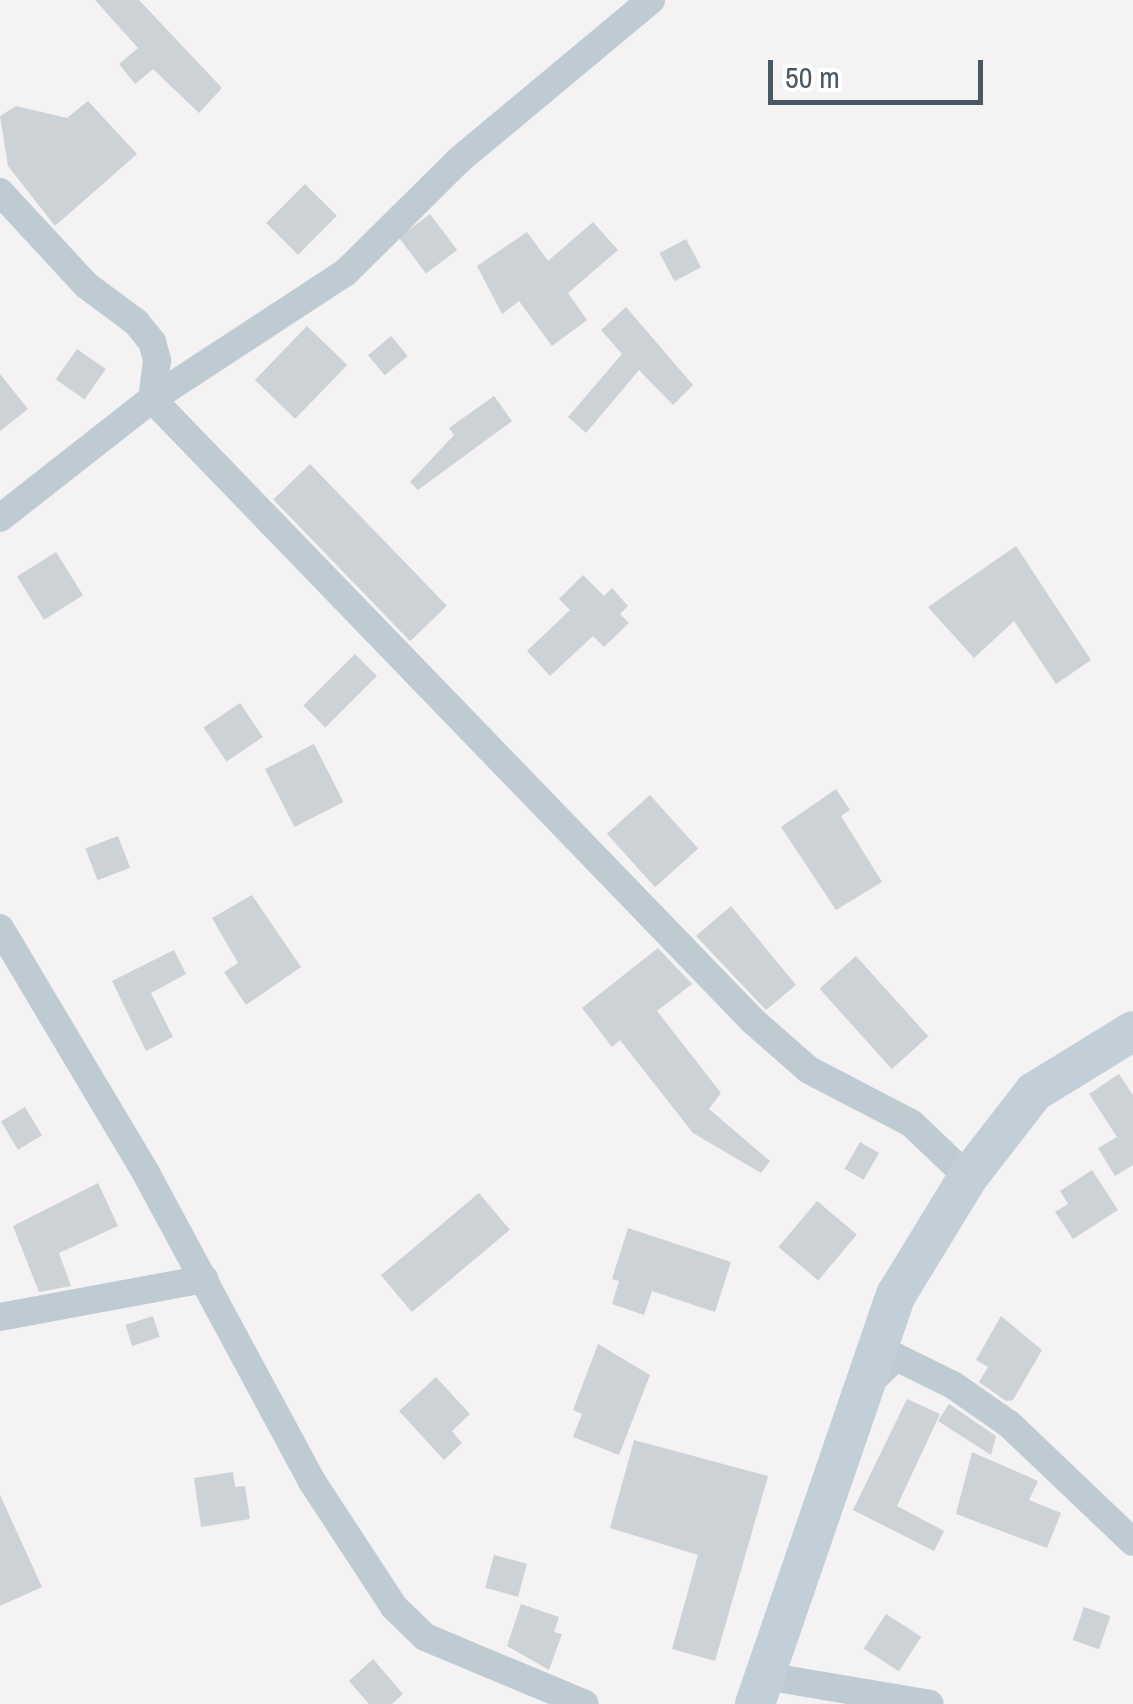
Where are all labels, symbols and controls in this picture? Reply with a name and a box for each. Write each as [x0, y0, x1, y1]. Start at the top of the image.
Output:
scale bar [773, 40, 988, 102]
text: 50 m [785, 57, 840, 97]

